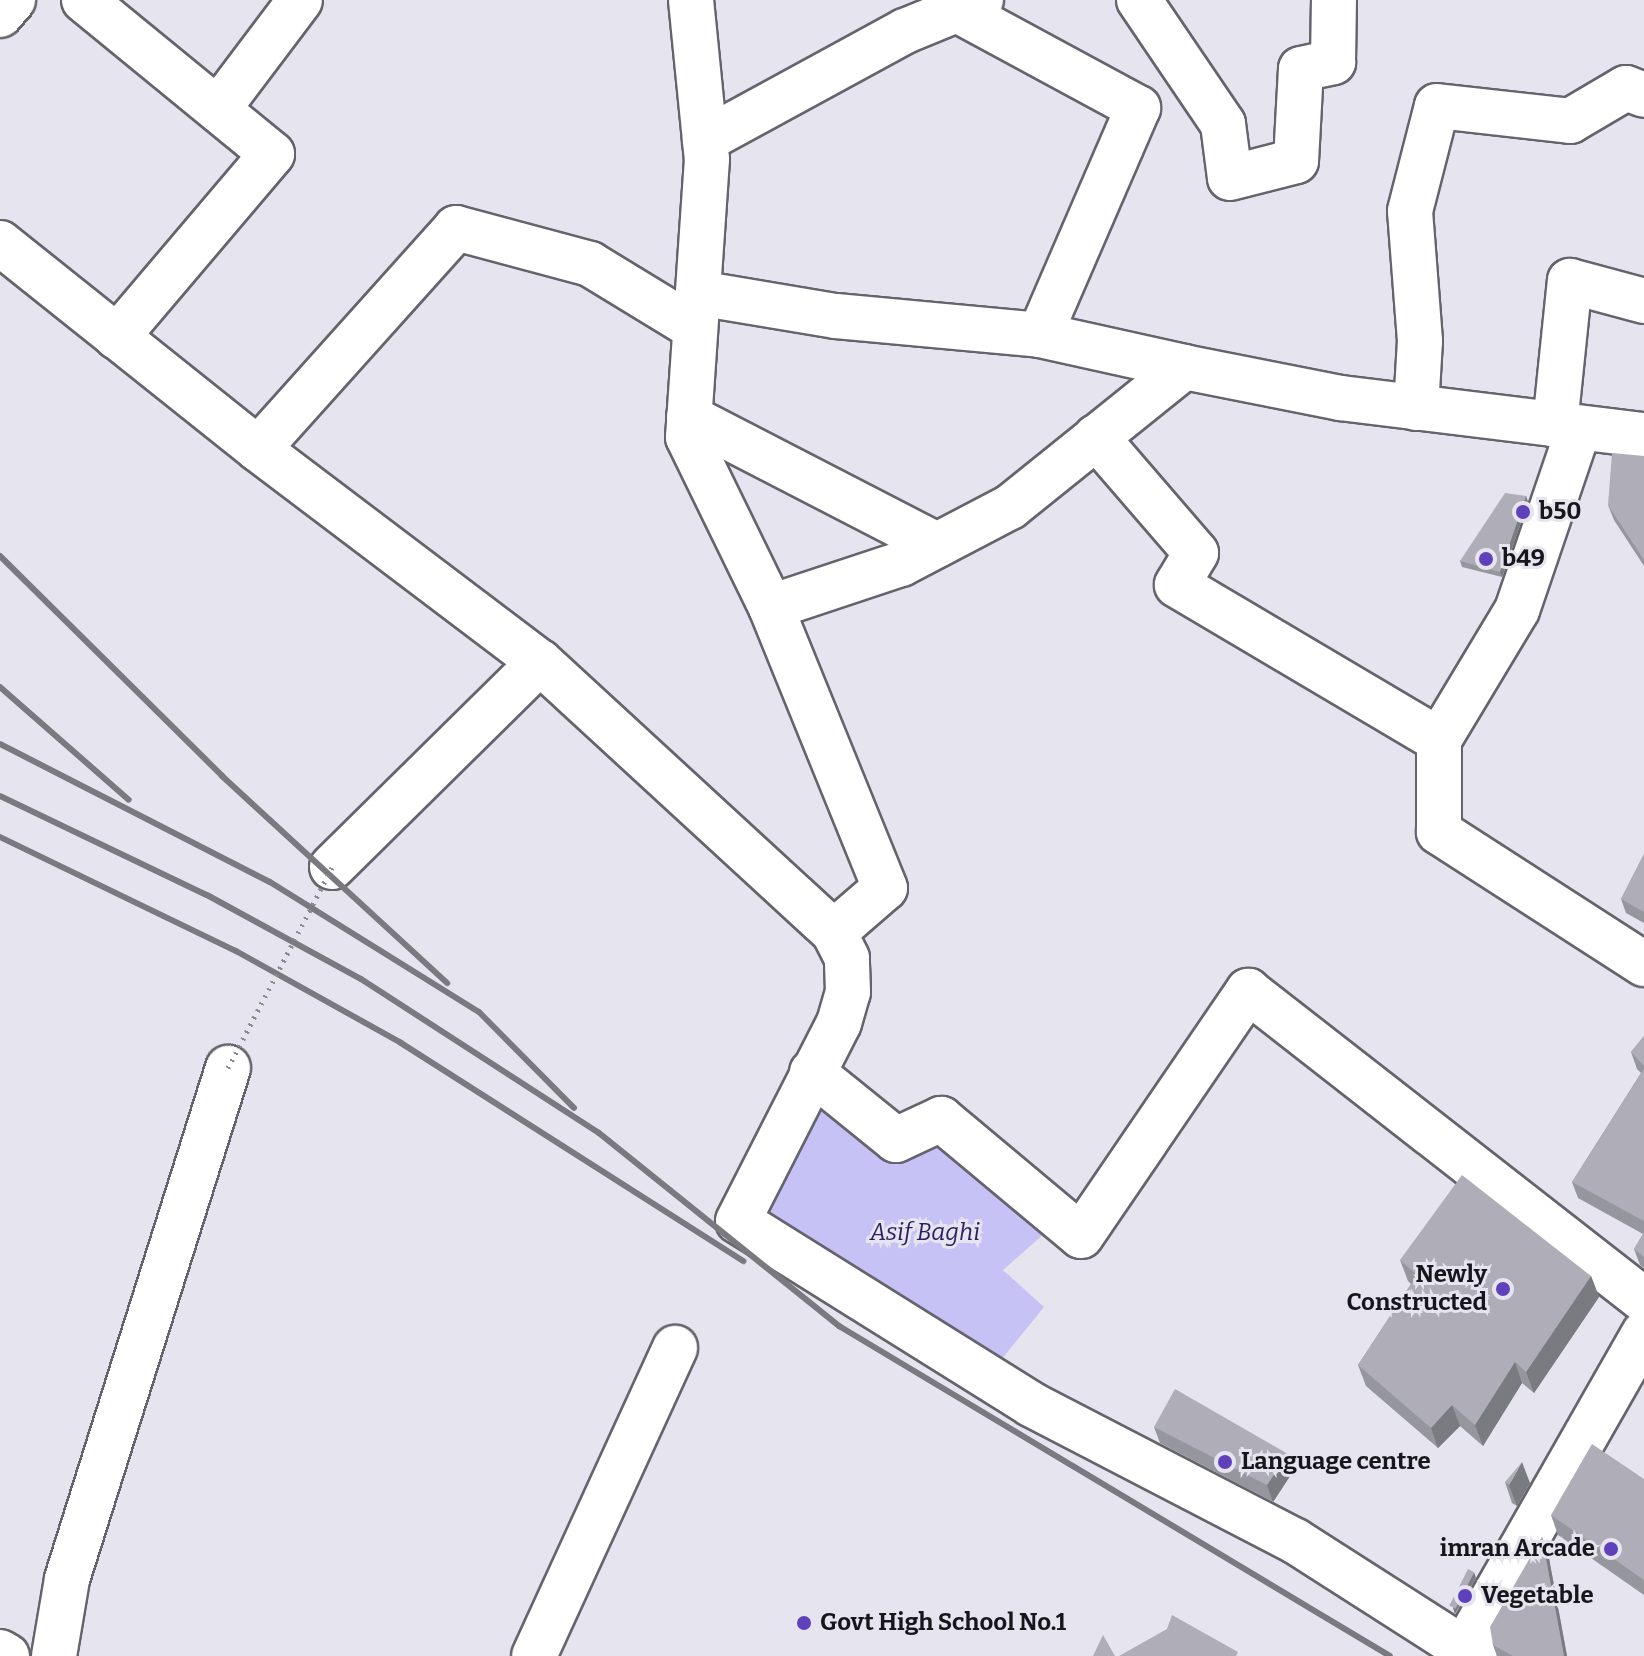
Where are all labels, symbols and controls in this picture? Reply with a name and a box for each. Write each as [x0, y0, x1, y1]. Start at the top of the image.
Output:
place label: b50 [1539, 498, 1582, 526]
marker: b50 [1514, 503, 1532, 521]
place label: b49 [1502, 545, 1545, 573]
marker: b49 [1477, 550, 1495, 568]
park label: Asif Baghi [870, 1219, 980, 1247]
place label: Newly Constructed [1346, 1261, 1487, 1317]
marker: Newly Constructed [1494, 1280, 1512, 1298]
place label: Language centre [1241, 1448, 1431, 1476]
marker: Language centre [1216, 1453, 1234, 1471]
place label: imran Arcade [1440, 1535, 1595, 1563]
marker: imran Arcade [1602, 1540, 1620, 1558]
place label: Vegetable [1481, 1582, 1594, 1610]
marker: Vegetable [1456, 1587, 1474, 1605]
place label: Govt High School No.1 [820, 1609, 1066, 1637]
marker: Govt High School No.1 [795, 1614, 813, 1632]

